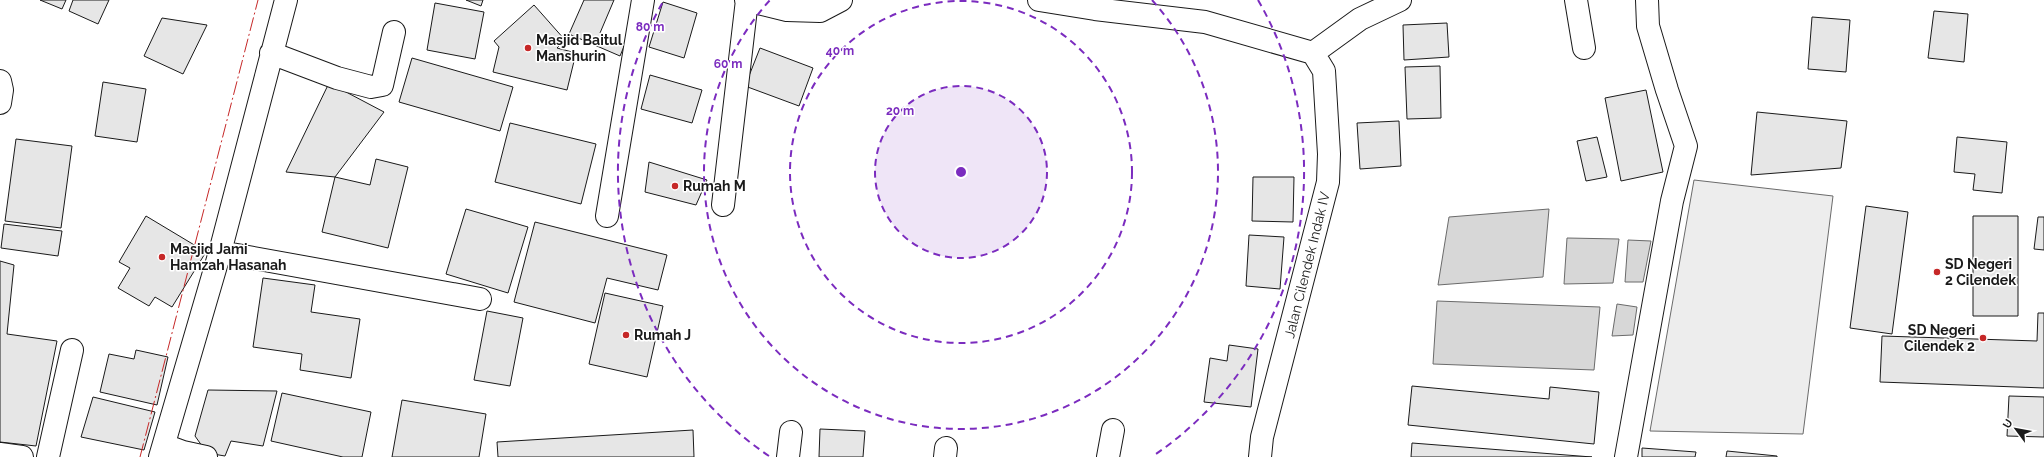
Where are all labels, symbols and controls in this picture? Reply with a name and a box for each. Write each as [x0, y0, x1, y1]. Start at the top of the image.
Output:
text: 80 m [636, 20, 664, 34]
place label: Masjid Baitul Manshurin [536, 32, 623, 64]
marker: Masjid Baitul Manshurin [523, 43, 533, 53]
text: 40 m [826, 44, 854, 58]
text: 60 m [714, 57, 742, 71]
text: 20 m [886, 104, 914, 118]
centre of rings [954, 165, 968, 179]
place label: Rumah M [683, 178, 746, 194]
marker: Rumah M [670, 181, 680, 191]
street label: Jalan Cilendek Indak IV [1281, 190, 1333, 340]
place label: Masjid Jami Hamzah Hasanah [170, 241, 286, 273]
marker: Masjid Jami Hamzah Hasanah [157, 252, 167, 262]
place label: SD Negeri 2 Cilendek [1945, 256, 2016, 288]
marker: SD Negeri 2 Cilendek [1932, 267, 1942, 277]
place label: SD Negeri Cilendek 2 [1904, 322, 1975, 354]
place label: Rumah J [634, 327, 691, 343]
marker: Rumah J [621, 330, 631, 340]
marker: SD Negeri Cilendek 2 [1978, 333, 1988, 343]
north arrow [1996, 409, 2036, 449]
text: U [2000, 417, 2016, 431]

